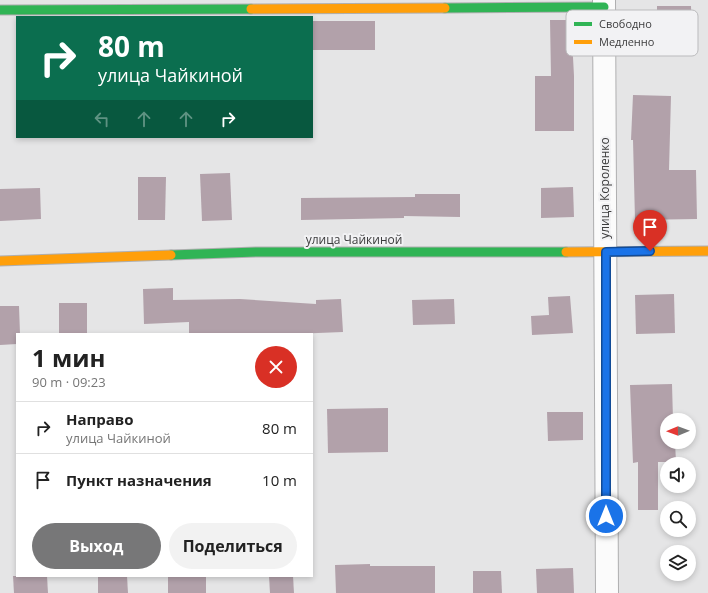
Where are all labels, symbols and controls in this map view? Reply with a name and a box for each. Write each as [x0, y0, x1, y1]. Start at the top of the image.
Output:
legend [566, 10, 698, 56]
text: Свободно [599, 16, 652, 31]
text: 80 m [98, 27, 165, 65]
icon: right [32, 32, 84, 84]
text: Медленно [599, 34, 655, 49]
text: улица Чайкиной [98, 63, 243, 87]
icon: left [91, 108, 113, 130]
icon: ahead [133, 108, 155, 130]
icon: ahead [175, 108, 197, 130]
icon: right [217, 108, 239, 130]
street label: улица Короленко [596, 137, 613, 239]
pin [633, 210, 667, 251]
icon: arrive [639, 216, 661, 238]
street label: улица Чайкиной [306, 231, 402, 248]
text: 1 мин [32, 341, 105, 374]
button: close [255, 346, 297, 388]
text: 90 m · 09:23 [32, 373, 106, 391]
text: Направо [66, 409, 134, 429]
north arrow [660, 413, 696, 449]
map controls [660, 413, 696, 581]
icon: right [32, 417, 54, 439]
text: 80 m [262, 418, 297, 438]
text: улица Чайкиной [66, 429, 171, 447]
button: sound [660, 457, 696, 493]
icon: arrive [32, 469, 54, 491]
text: Пункт назначения [66, 470, 212, 490]
text: 10 m [262, 470, 297, 490]
position arrow [585, 495, 627, 537]
button: search [660, 501, 696, 537]
button: Выход [32, 523, 161, 569]
button: Поделиться [169, 523, 297, 569]
button: layers [660, 545, 696, 581]

